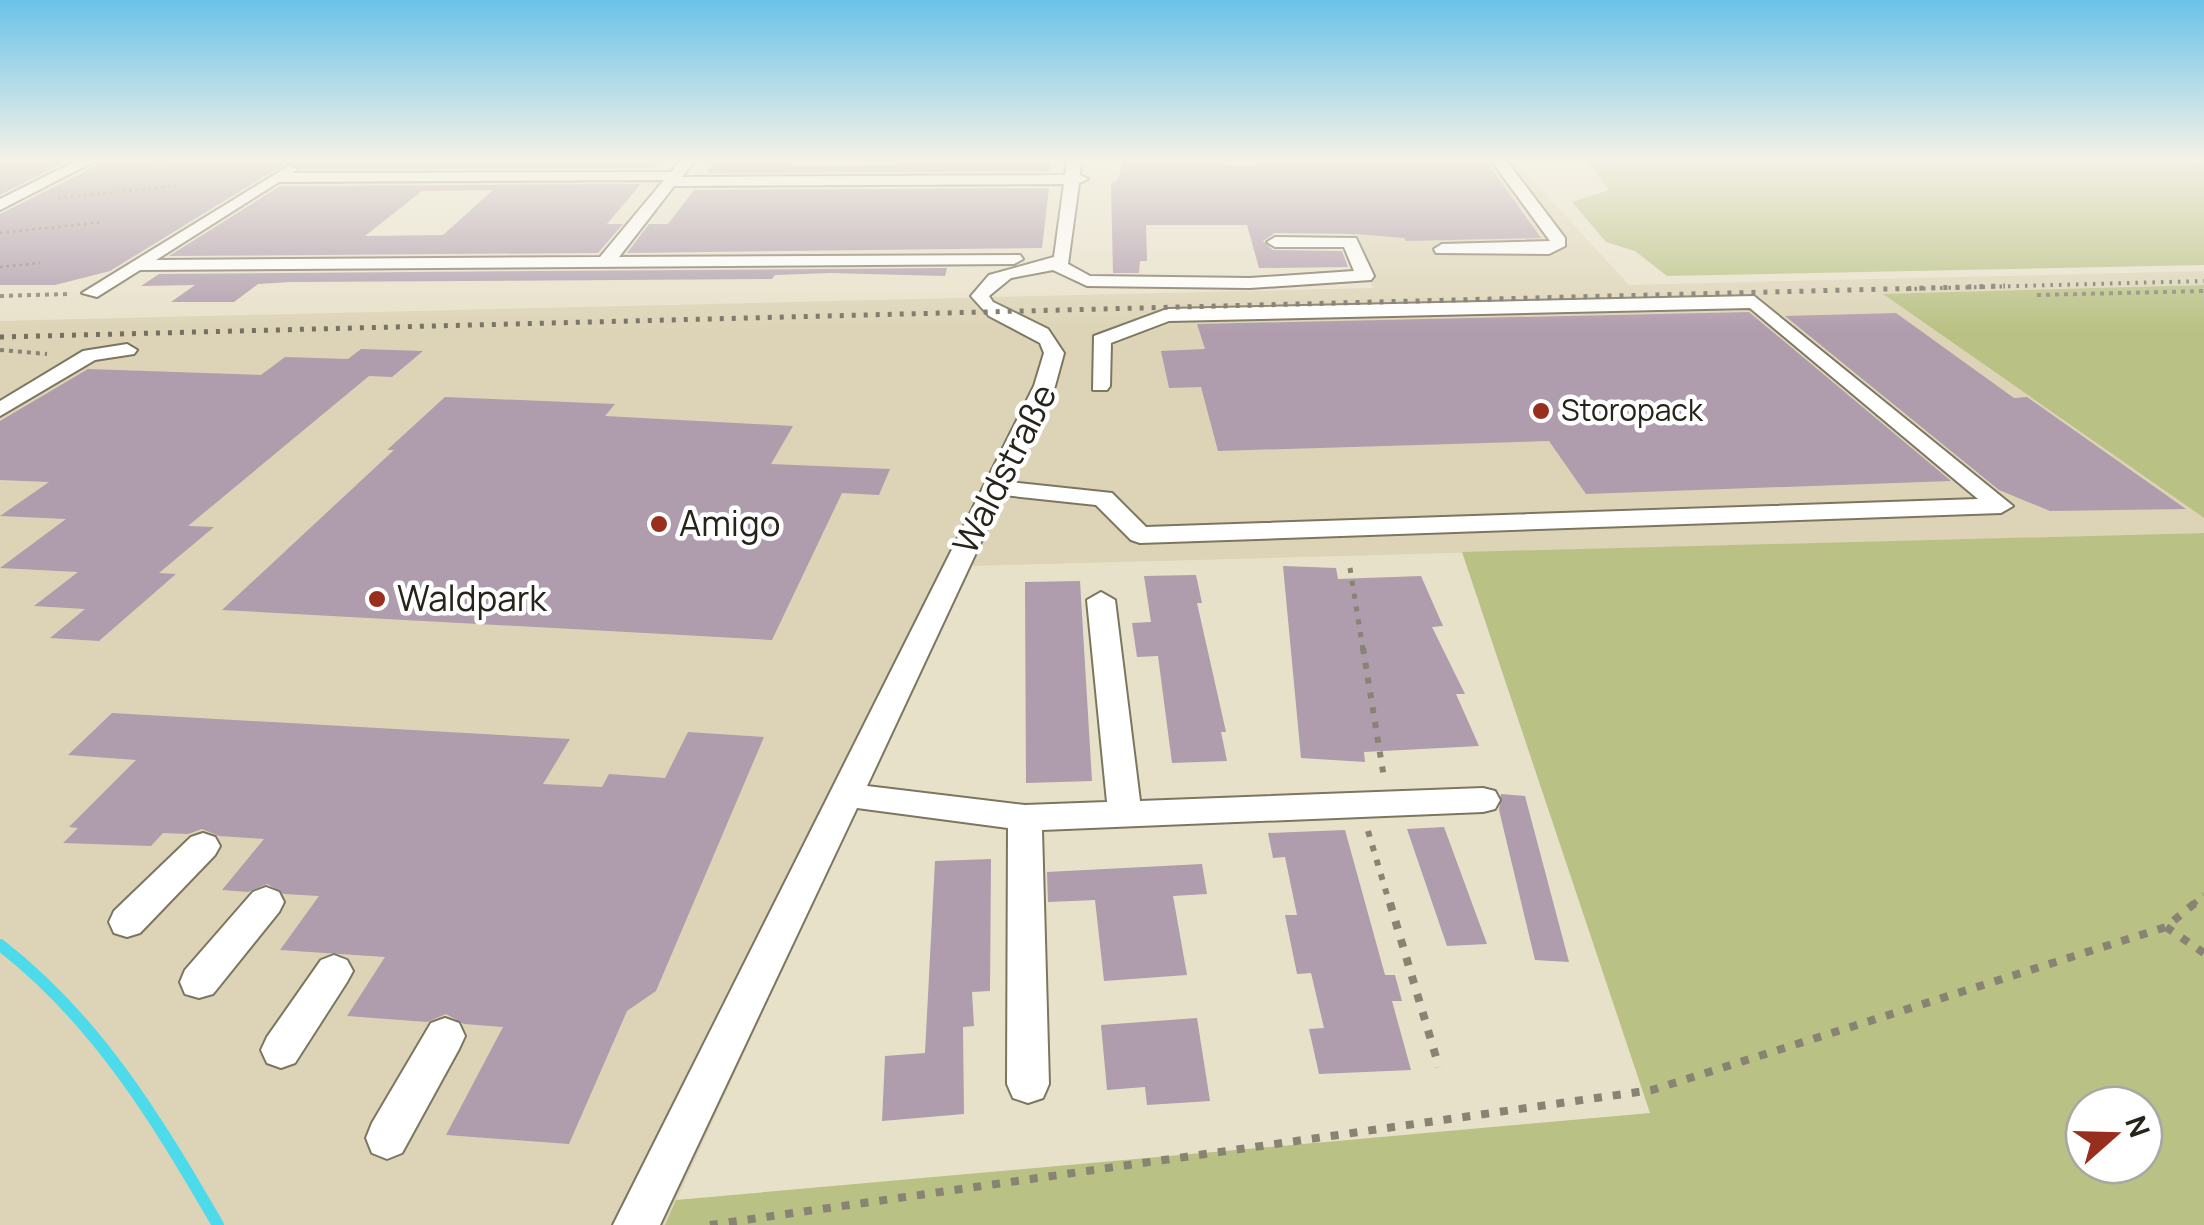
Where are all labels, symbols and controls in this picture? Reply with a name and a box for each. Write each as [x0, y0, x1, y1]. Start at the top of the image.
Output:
street label: Waldstraße [941, 375, 1067, 562]
place label: Storopack [1561, 389, 1704, 430]
marker: Storopack [1530, 400, 1552, 422]
place label: Amigo [679, 499, 780, 547]
marker: Amigo [648, 513, 670, 535]
place label: Waldpark [397, 574, 548, 622]
marker: Waldpark [366, 588, 388, 610]
north arrow [2064, 1085, 2164, 1185]
text: N [2117, 1110, 2160, 1142]

